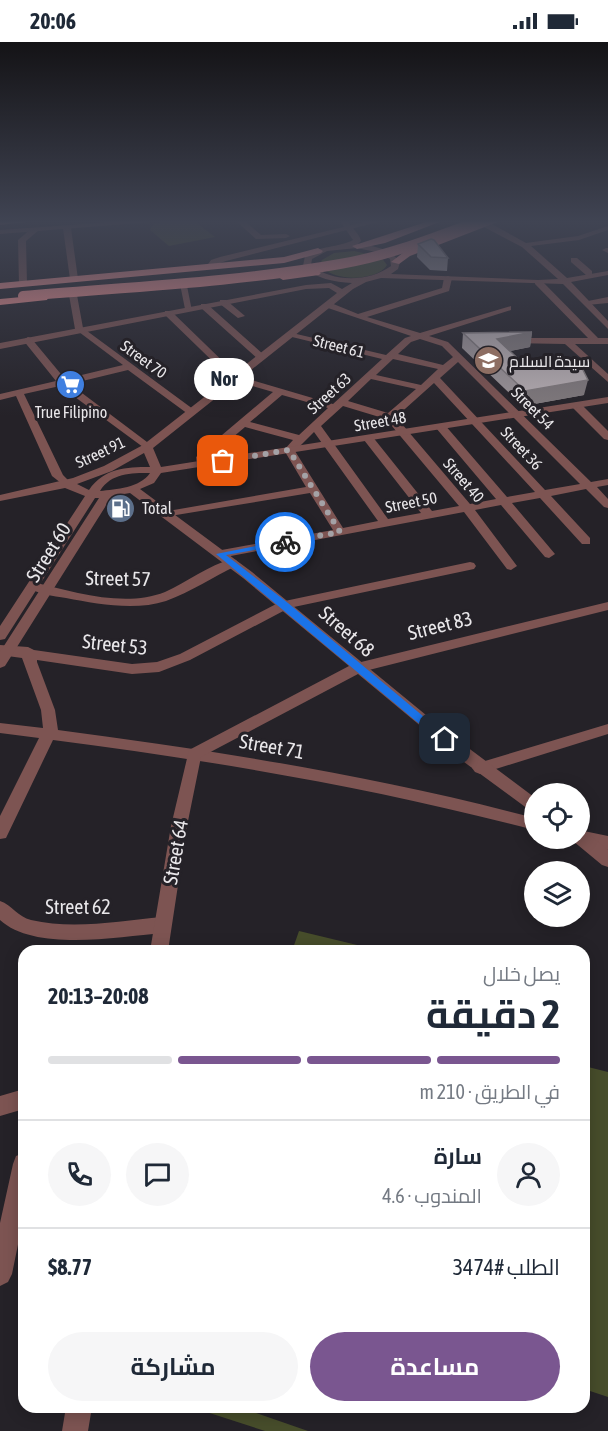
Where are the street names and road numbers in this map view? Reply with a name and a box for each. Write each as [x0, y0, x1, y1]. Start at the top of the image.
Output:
street label: Street 61 [311, 331, 367, 361]
street label: Street 70 [118, 336, 170, 382]
street label: Street 63 [304, 369, 354, 417]
street label: Street 54 [508, 383, 558, 433]
street label: Street 48 [353, 408, 407, 434]
street label: Street 36 [498, 423, 546, 473]
street label: Street 91 [72, 433, 128, 471]
street label: Street 40 [440, 454, 488, 506]
street label: Street 50 [384, 488, 438, 516]
street label: Street 60 [21, 518, 75, 586]
street label: Street 57 [85, 566, 151, 590]
street label: Street 68 [315, 601, 379, 661]
street label: Street 83 [405, 606, 475, 644]
street label: Street 53 [81, 629, 149, 659]
street label: Street 71 [238, 729, 306, 763]
street label: Street 64 [158, 818, 192, 886]
street label: Street 62 [45, 895, 111, 918]

